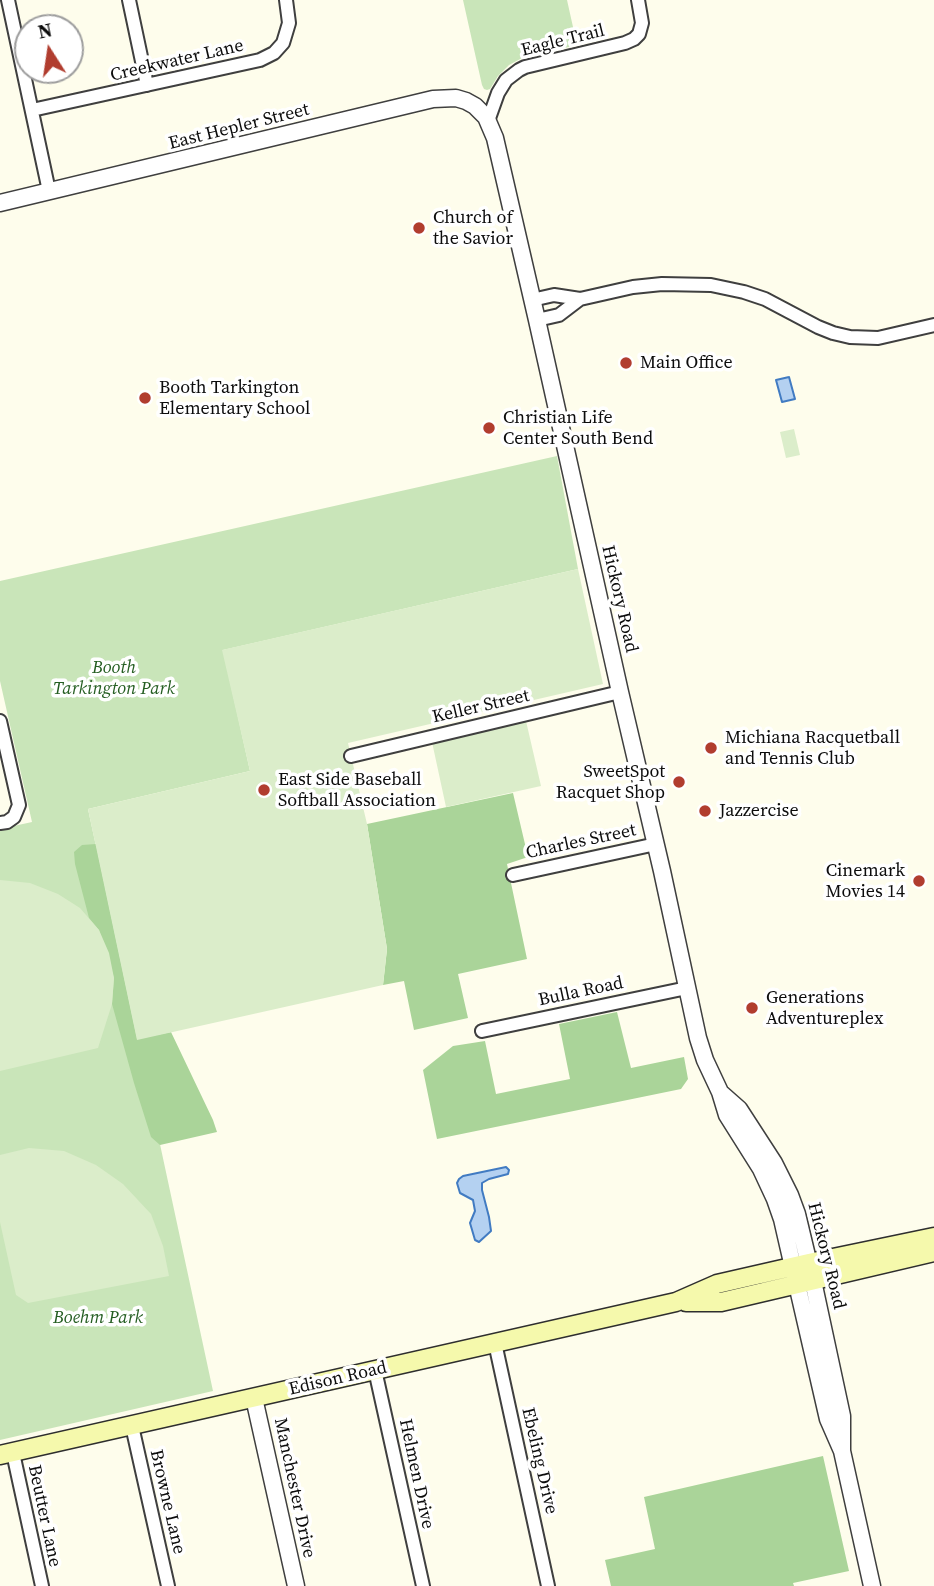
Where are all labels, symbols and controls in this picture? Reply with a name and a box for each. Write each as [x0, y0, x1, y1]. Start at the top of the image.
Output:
north arrow [14, 14, 84, 84]
text: N [36, 16, 55, 45]
street label: Eagle Trail [519, 20, 607, 62]
street label: Creekwater Lane [108, 35, 246, 87]
street label: East Hepler Street [167, 99, 311, 155]
place label: Church of the Savior [433, 207, 513, 249]
marker: Church of the Savior [411, 220, 427, 236]
place label: Main Office [640, 352, 733, 374]
marker: Main Office [618, 355, 634, 371]
place label: Booth Tarkington Elementary School [159, 377, 310, 420]
marker: Booth Tarkington Elementary School [137, 390, 153, 406]
place label: Christian Life Center South Bend [503, 407, 653, 450]
marker: Christian Life Center South Bend [481, 420, 497, 436]
street label: Hickory Road [596, 543, 642, 655]
park label: Booth Tarkington Park [53, 657, 175, 700]
street label: Keller Street [430, 685, 532, 729]
place label: Michiana Racquetball and Tennis Club [725, 727, 900, 770]
marker: Michiana Racquetball and Tennis Club [703, 740, 719, 756]
place label: SweetSpot Racquet Shop [556, 761, 665, 804]
place label: East Side Baseball Softball Association [278, 769, 436, 812]
marker: SweetSpot Racquet Shop [671, 774, 687, 790]
marker: East Side Baseball Softball Association [256, 782, 272, 798]
place label: Jazzercise [719, 800, 799, 822]
marker: Jazzercise [697, 803, 713, 819]
street label: Charles Street [524, 820, 638, 864]
place label: Cinemark Movies 14 [826, 860, 905, 903]
marker: Cinemark Movies 14 [911, 873, 927, 889]
street label: Bulla Road [537, 972, 625, 1012]
place label: Generations Adventureplex [766, 987, 883, 1030]
marker: Generations Adventureplex [744, 1000, 760, 1016]
street label: Hickory Road [802, 1200, 850, 1312]
park label: Boehm Park [53, 1307, 143, 1329]
street label: Edison Road [287, 1357, 389, 1401]
street label: Ebeling Drive [516, 1406, 562, 1516]
street label: Manchester Drive [269, 1416, 319, 1560]
street label: Helmen Drive [394, 1417, 438, 1531]
street label: Browne Lane [144, 1448, 190, 1556]
street label: Beutter Lane [23, 1463, 65, 1569]

